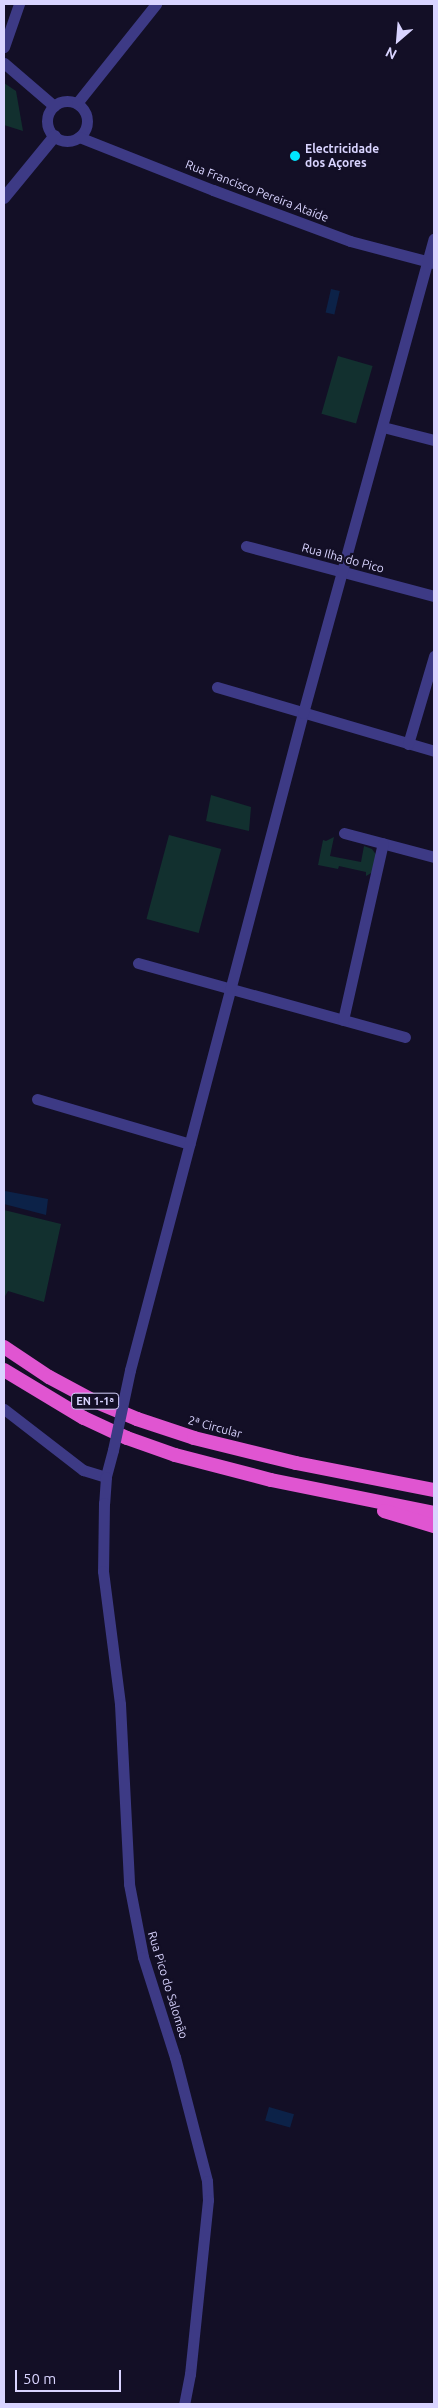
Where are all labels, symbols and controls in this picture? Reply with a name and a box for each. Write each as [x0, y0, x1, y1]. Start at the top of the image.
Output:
north arrow [373, 15, 423, 65]
text: N [383, 44, 399, 63]
place label: Electricidade dos Açores [305, 142, 379, 170]
marker: Electricidade dos Açores [289, 150, 301, 162]
street label: Rua Francisco Pereira Ataíde [183, 157, 331, 225]
street label: Rua Ilha do Pico [300, 540, 386, 576]
road number: EN 1-1ª [70, 1392, 120, 1410]
street label: 2ª Circular [186, 1413, 244, 1441]
street label: Rua Pico do Salomão [145, 1930, 191, 2040]
scale bar [18, 2360, 124, 2392]
text: 50 m [23, 2370, 56, 2387]

